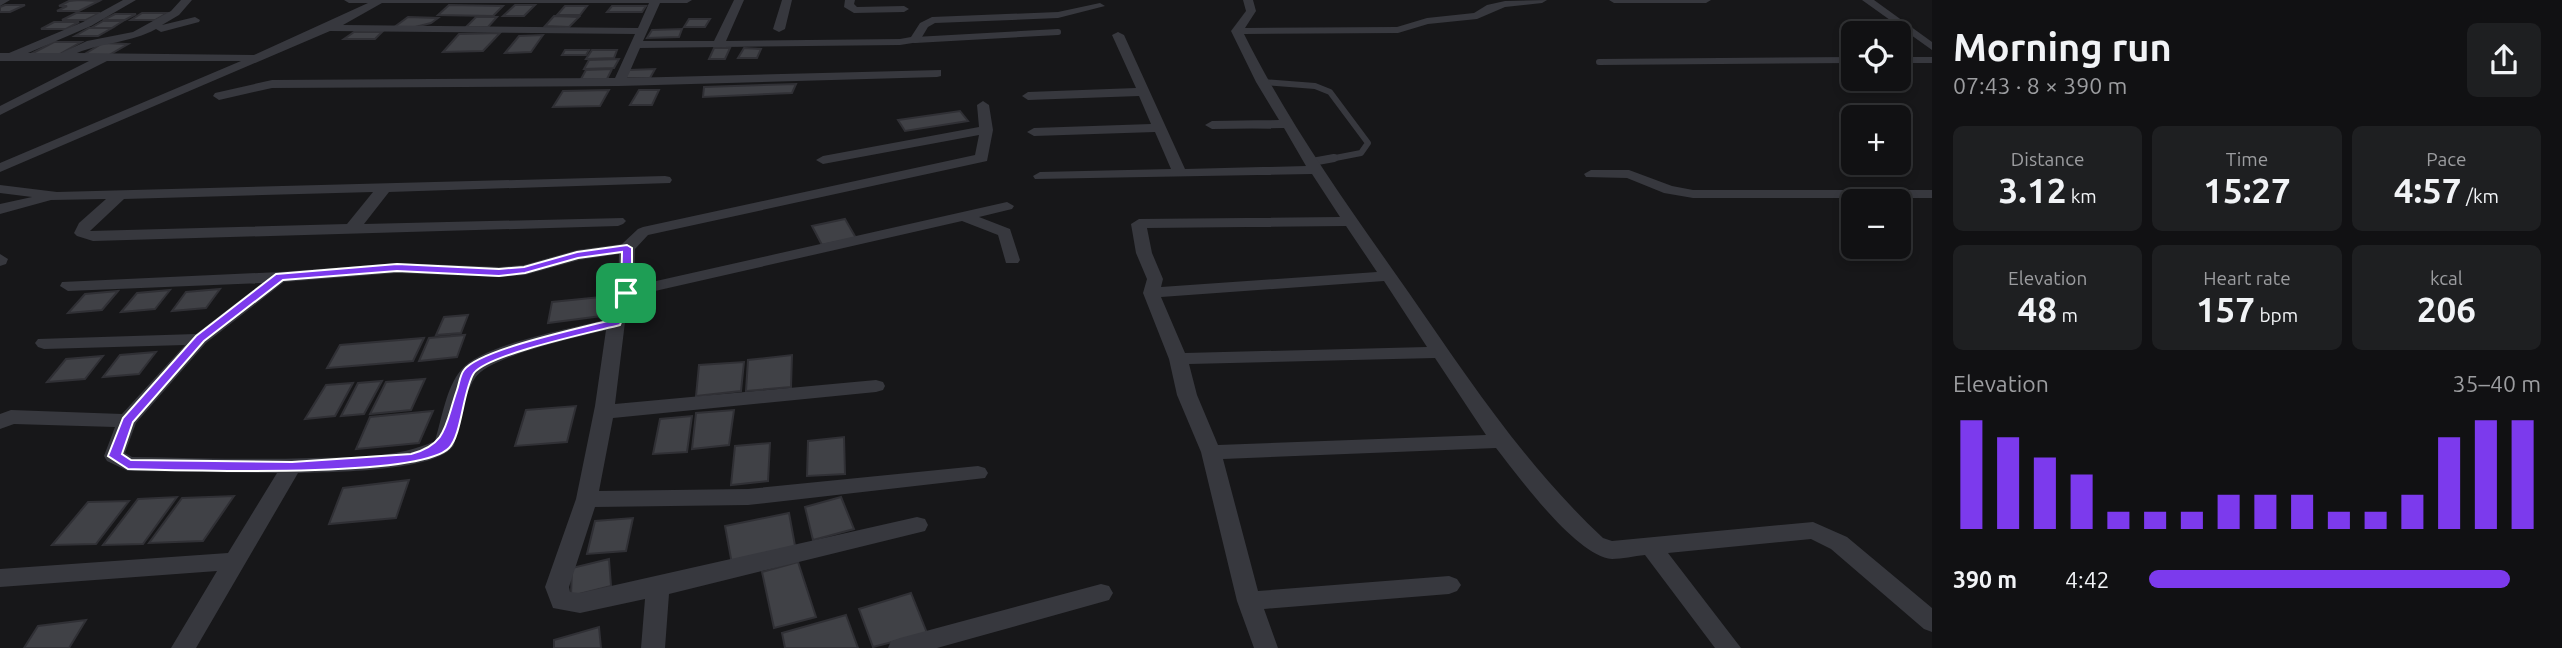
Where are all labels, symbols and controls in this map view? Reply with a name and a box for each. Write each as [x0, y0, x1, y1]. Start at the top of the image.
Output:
map controls [1841, 21, 1911, 259]
button: locate [1841, 21, 1911, 91]
button: share [2467, 23, 2541, 97]
text: Morning run [1953, 26, 2172, 68]
text: 07:43 · 8 × 390 m [1953, 73, 2127, 98]
button: + [1841, 105, 1911, 175]
text: Distance [2011, 148, 2084, 170]
text: Time [2226, 148, 2268, 170]
text: Pace [2426, 148, 2466, 170]
text: 3.12 [1999, 170, 2066, 210]
text: 15:27 [2203, 170, 2291, 210]
text: 4:57 [2394, 170, 2462, 210]
text: km [2066, 185, 2097, 207]
text: /km [2462, 185, 2499, 207]
button: − [1841, 189, 1911, 259]
pin [596, 263, 656, 323]
text: Elevation [2008, 267, 2087, 289]
text: Heart rate [2203, 267, 2291, 289]
text: kcal [2430, 267, 2463, 289]
icon: arrive [607, 274, 645, 312]
text: 48 [2018, 289, 2057, 329]
text: 157 [2196, 289, 2255, 329]
text: 206 [2417, 289, 2476, 329]
text: m [2057, 304, 2078, 326]
text: bpm [2255, 304, 2298, 326]
text: Elevation [1953, 371, 2049, 396]
text: 35–40 m [2453, 371, 2541, 396]
text: 390 m [1953, 567, 2017, 592]
text: 4:42 [2065, 567, 2110, 592]

